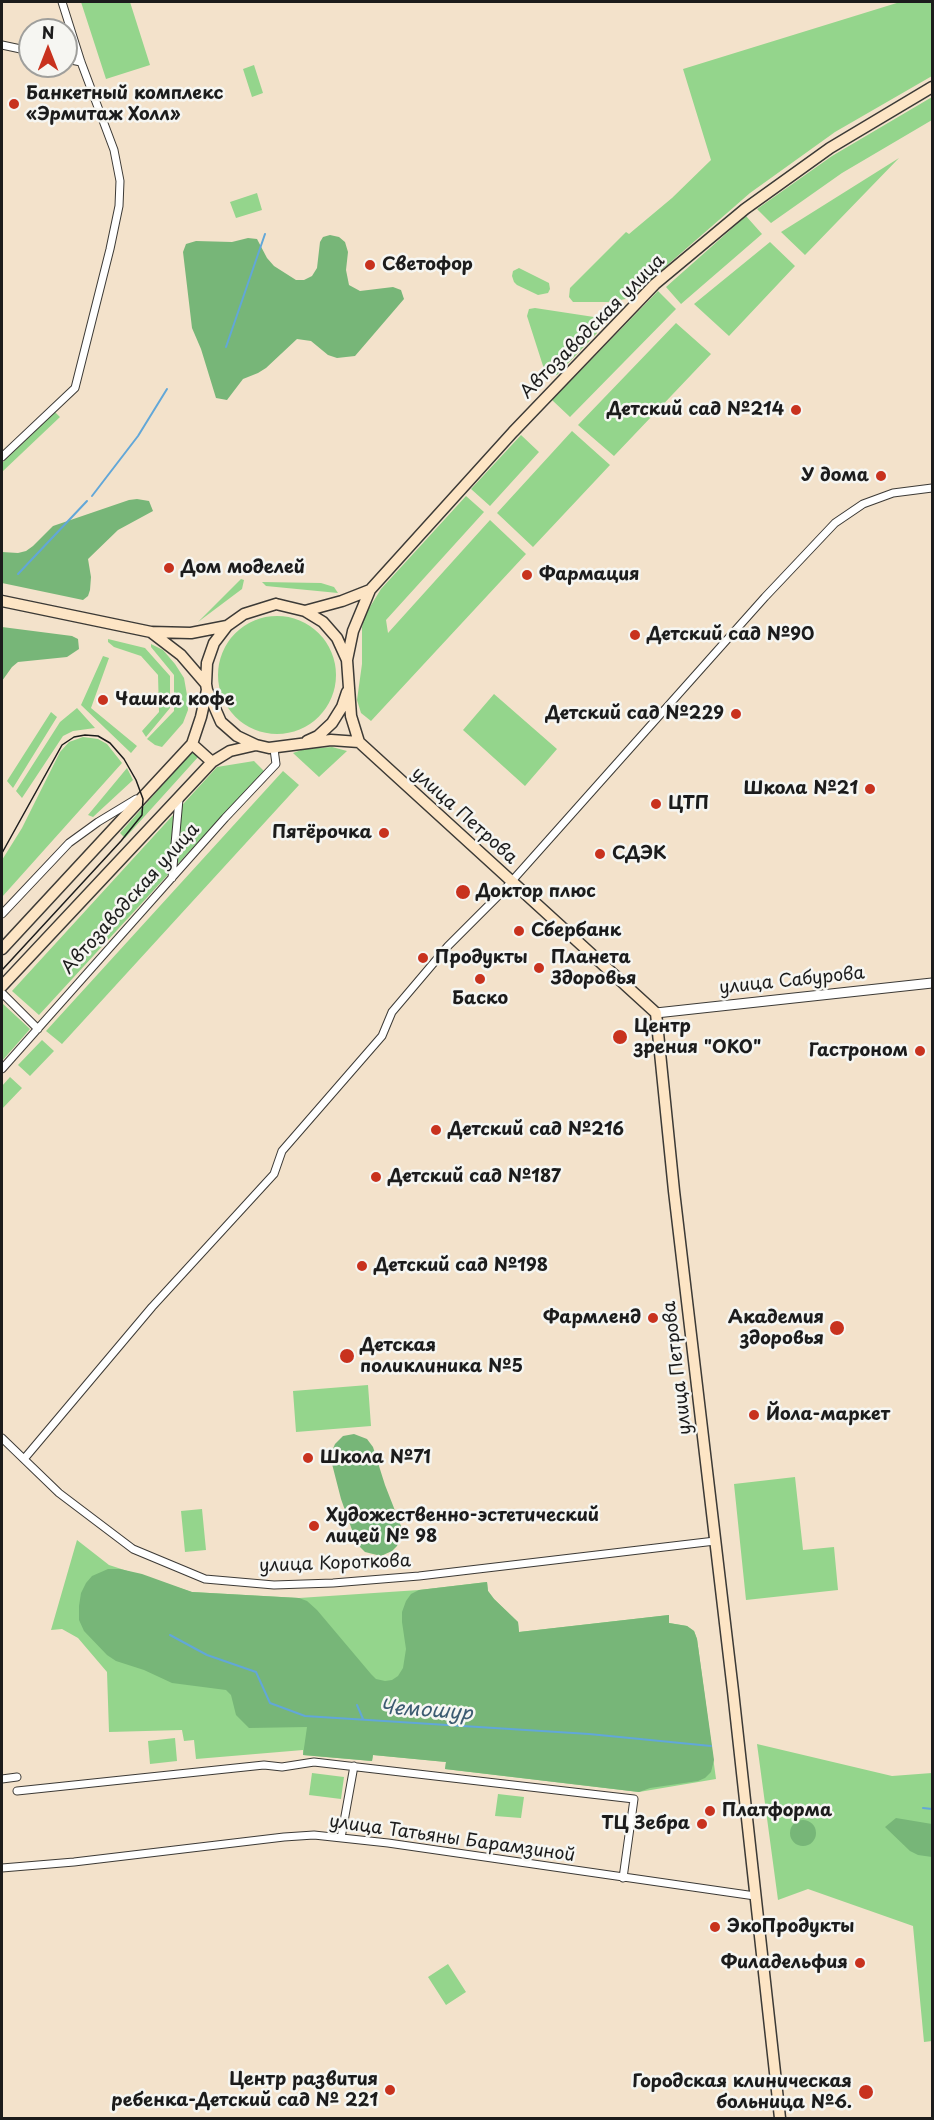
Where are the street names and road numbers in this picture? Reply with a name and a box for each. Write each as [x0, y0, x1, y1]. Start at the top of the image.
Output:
street label: Автозаводская улица [516, 250, 670, 404]
street label: улица Петрова [407, 763, 521, 869]
street label: Автозаводская улица [58, 819, 204, 979]
street label: улица Сабурова [718, 963, 866, 999]
street label: улица Петрова [659, 1300, 697, 1436]
street label: улица Короткова [259, 1551, 411, 1577]
street label: улица Татьяны Барамзиной [328, 1811, 576, 1867]

